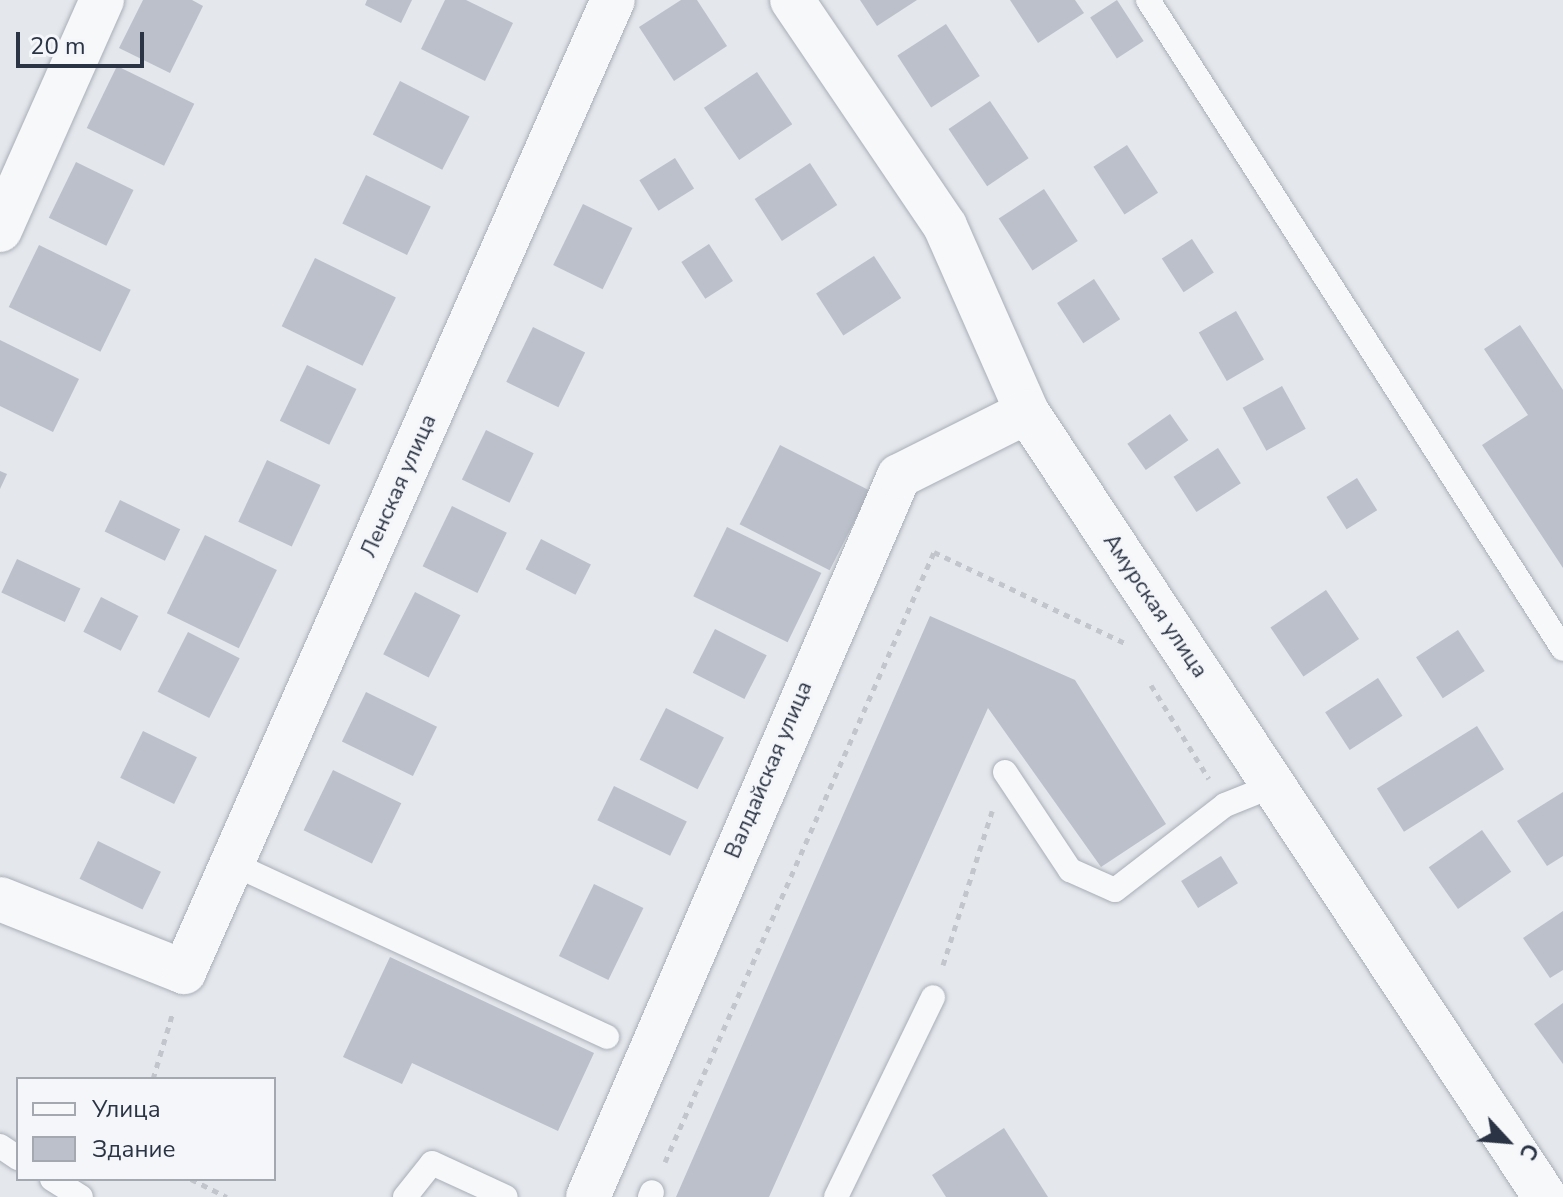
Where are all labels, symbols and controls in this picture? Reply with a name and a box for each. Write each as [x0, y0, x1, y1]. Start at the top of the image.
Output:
scale bar [20, 16, 148, 66]
text: 20 m [30, 30, 86, 62]
street label: Ленская улица [356, 410, 442, 562]
street label: Амурская улица [1097, 529, 1213, 683]
street label: Валдайская улица [720, 677, 818, 863]
legend [16, 1077, 276, 1181]
text: Улица [92, 1093, 161, 1125]
north arrow [1467, 1101, 1547, 1181]
text: Здание [92, 1133, 176, 1165]
text: С [1512, 1138, 1545, 1165]

